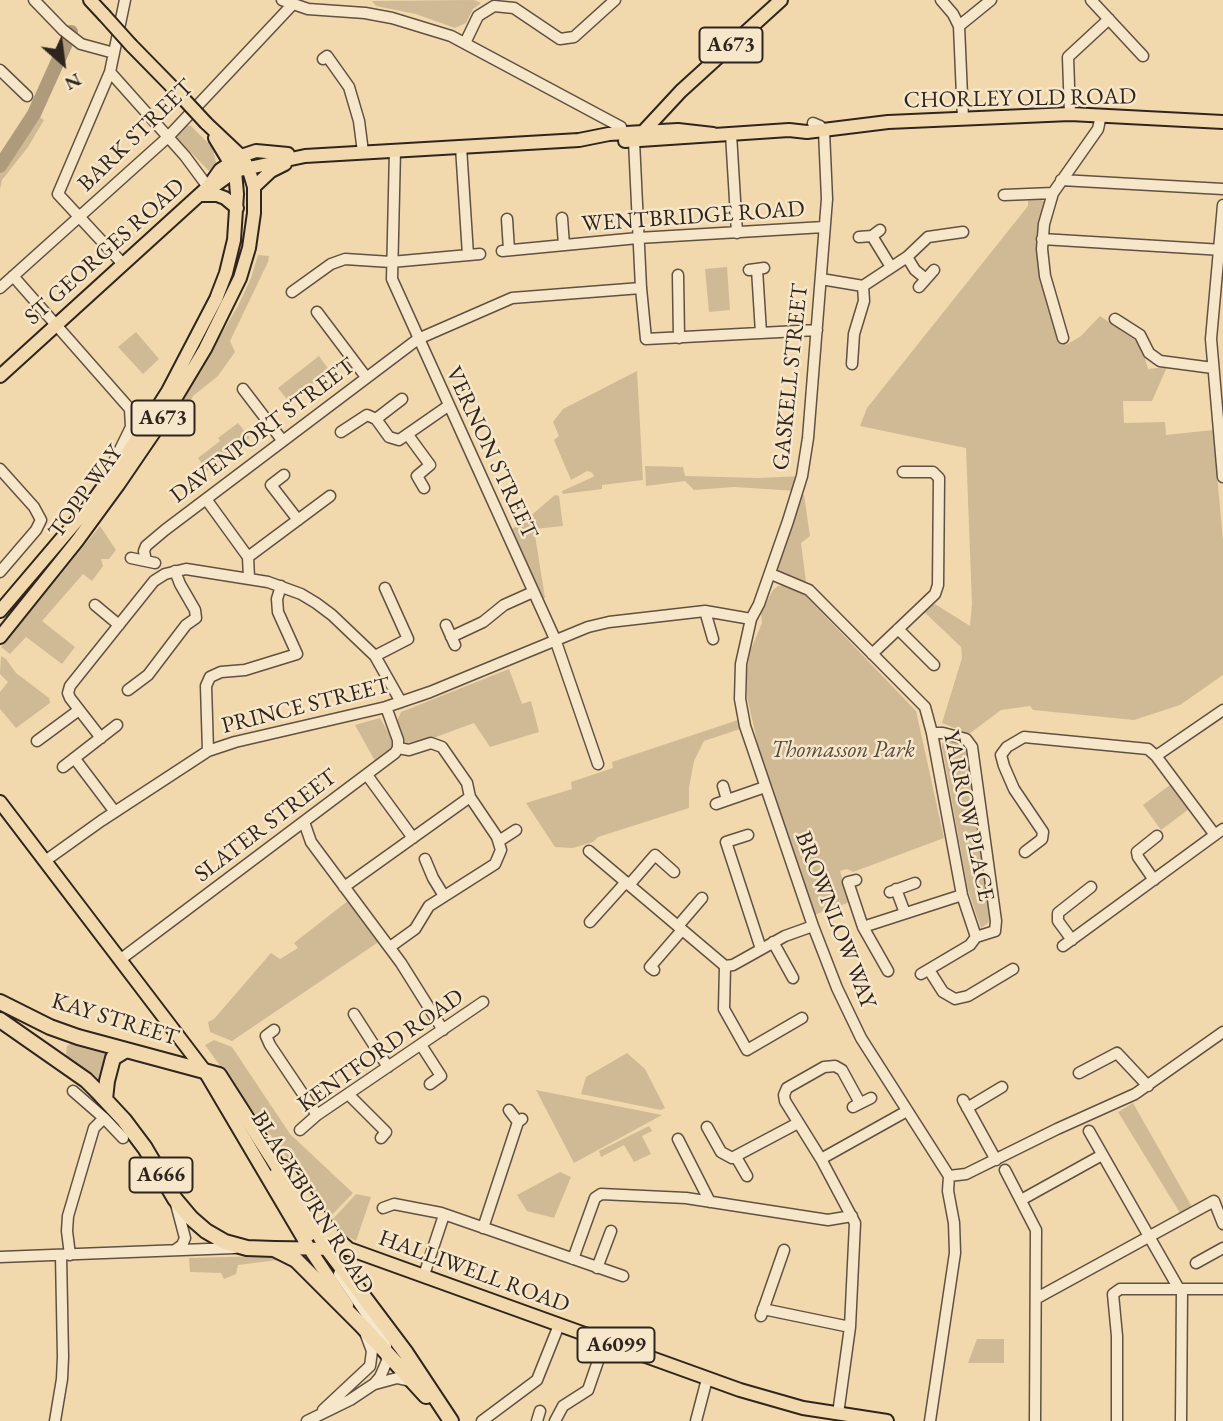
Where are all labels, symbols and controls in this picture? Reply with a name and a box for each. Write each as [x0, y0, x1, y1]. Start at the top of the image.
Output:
north arrow [28, 28, 98, 98]
road number: A673 [700, 28, 762, 62]
text: N [60, 67, 86, 97]
street label: BARK STREET [72, 74, 200, 198]
street label: CHORLEY OLD ROAD [903, 83, 1137, 115]
street label: ST GEORGES ROAD [19, 173, 191, 331]
street label: WENTBRIDGE ROAD [581, 195, 805, 239]
street label: GASKELL STREET [767, 282, 815, 472]
street label: DAVENPORT STREET [165, 353, 361, 509]
street label: VERNON STREET [439, 362, 543, 544]
road number: A673 [132, 400, 194, 436]
street label: TOPP WAY [43, 440, 129, 544]
street label: PRINCE STREET [219, 672, 393, 740]
street label: YARROW PLACE [936, 728, 1000, 904]
park label: Thomasson Park [771, 737, 915, 765]
street label: SLATER STREET [189, 763, 343, 889]
street label: BROWNLOW WAY [789, 828, 881, 1012]
street label: KENTFORD ROAD [293, 983, 469, 1119]
street label: KAY STREET [48, 988, 182, 1052]
street label: BLACKBURN ROAD [245, 1106, 379, 1300]
road number: A666 [130, 1158, 192, 1192]
street label: HALLIWELL ROAD [375, 1225, 573, 1319]
road number: A6099 [578, 1328, 654, 1362]

